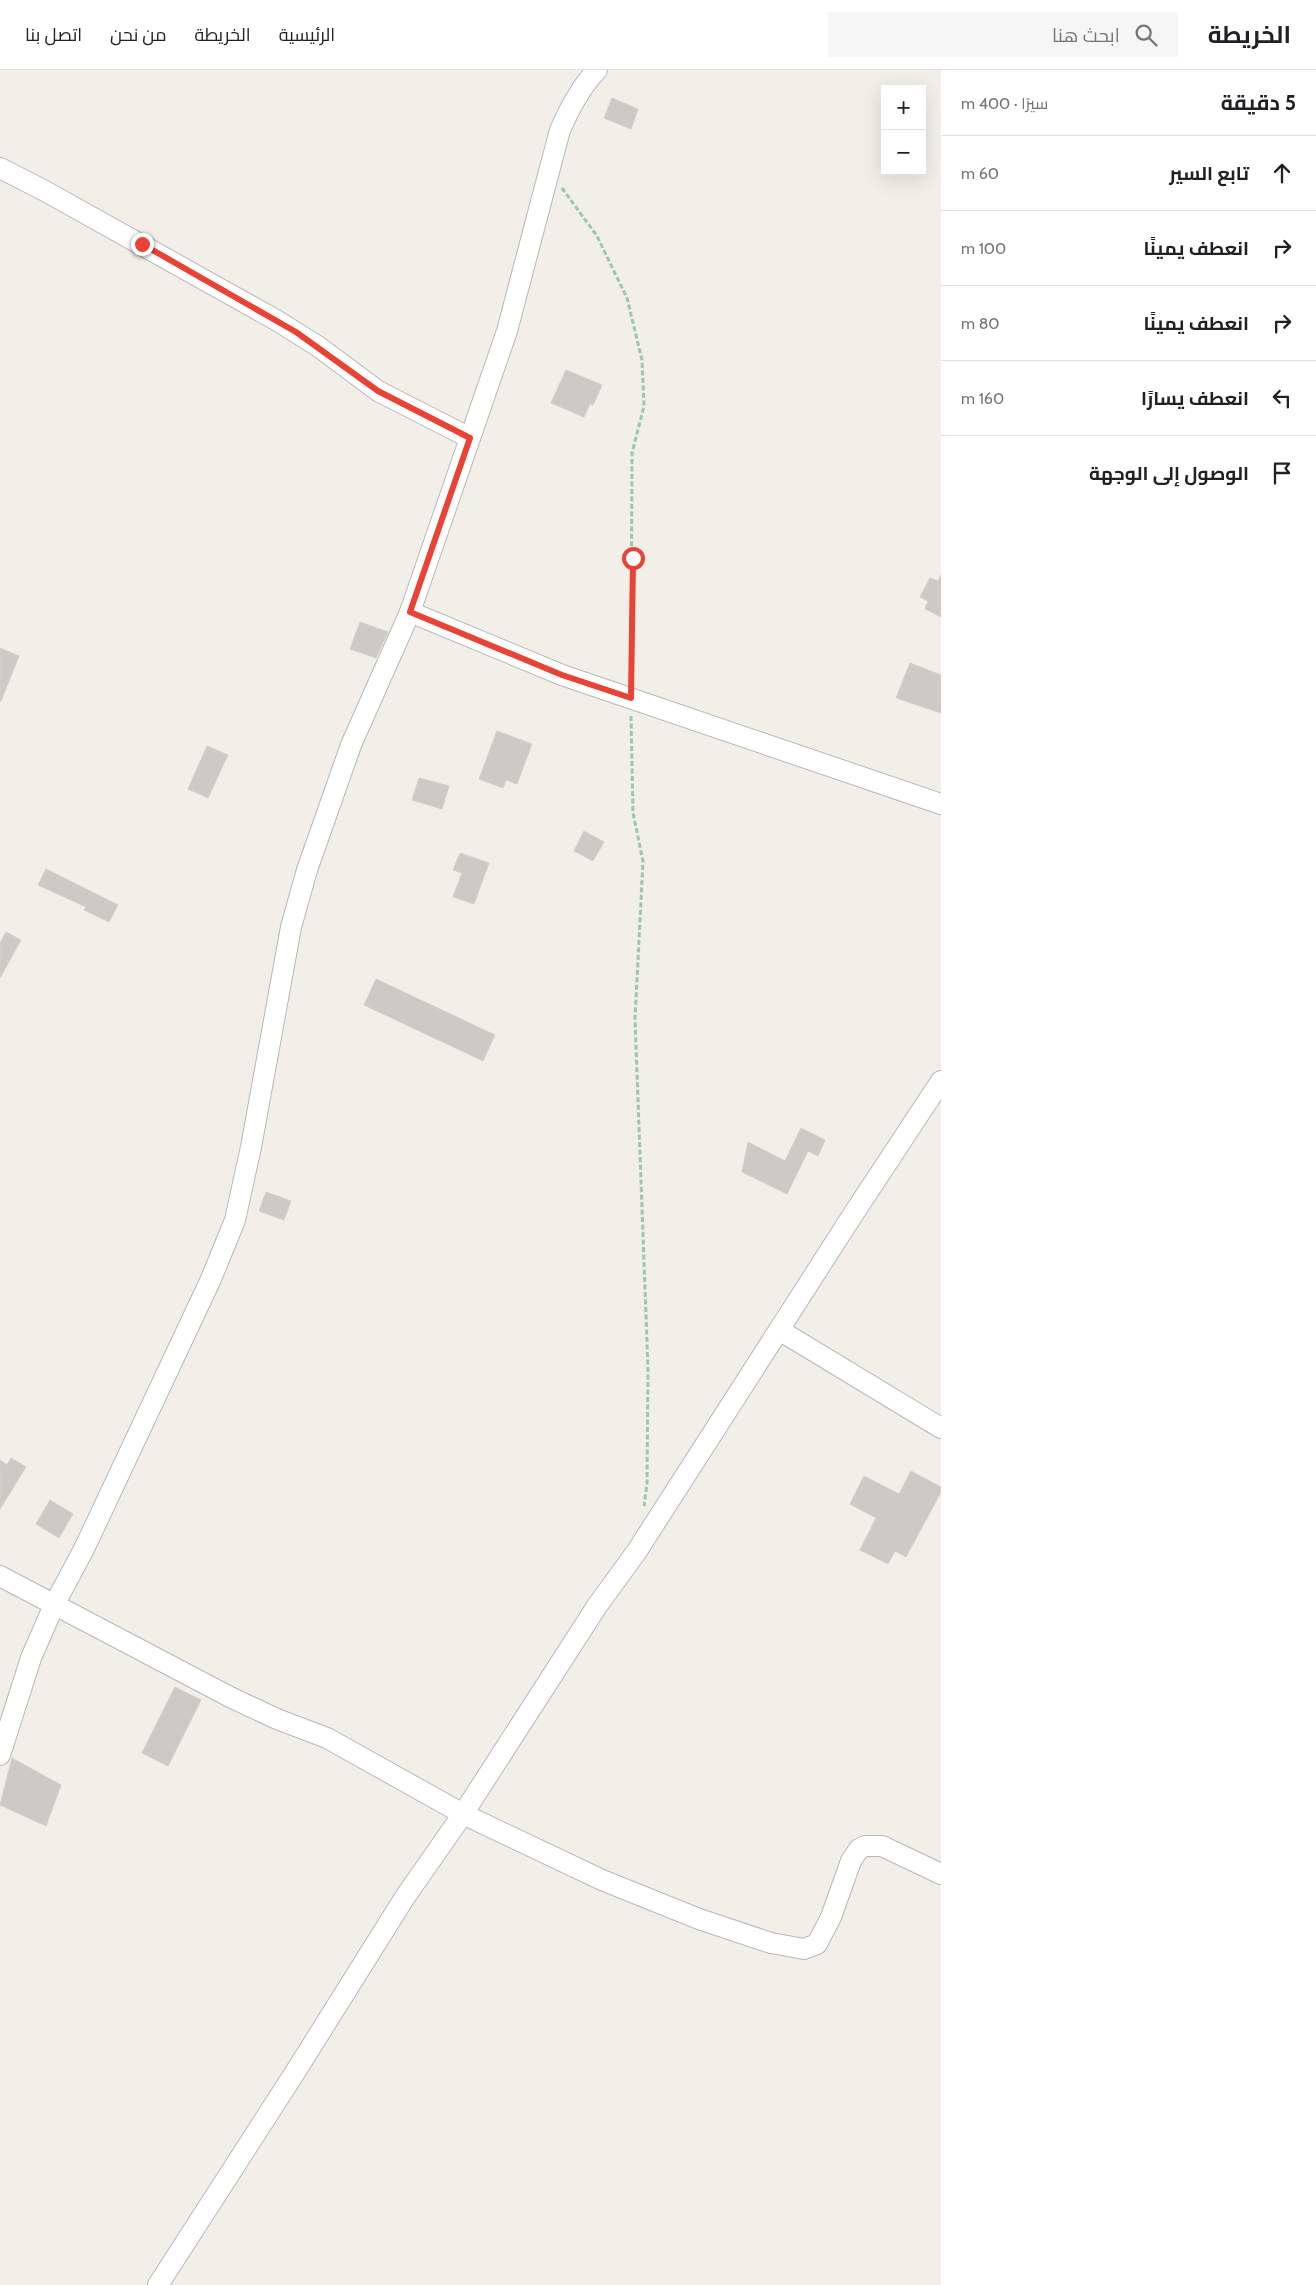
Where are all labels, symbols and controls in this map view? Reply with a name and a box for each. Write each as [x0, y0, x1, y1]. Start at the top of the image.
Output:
search box [828, 12, 1178, 57]
text: الخريطة [1208, 20, 1291, 49]
icon: search [1132, 21, 1160, 49]
text: اتصل بنا [25, 24, 82, 46]
text: من نحن [110, 24, 166, 46]
text: الخريطة [194, 24, 251, 46]
text: الرئيسية [279, 24, 335, 46]
text: ابحث هنا [1052, 24, 1120, 47]
map controls [881, 85, 926, 175]
button: + [881, 85, 926, 130]
text: 5 دقيقة [1221, 90, 1296, 115]
text: سيرًا · 400 m [961, 94, 1048, 113]
button: − [881, 130, 926, 175]
icon: ahead [1268, 159, 1296, 187]
text: تابع السير [1169, 162, 1249, 185]
text: 60 m [961, 164, 999, 183]
route end [131, 233, 154, 256]
icon: right [1268, 234, 1296, 262]
text: انعطف يمينًا [1143, 237, 1249, 260]
text: 100 m [961, 239, 1006, 258]
icon: right [1268, 309, 1296, 337]
text: انعطف يمينًا [1143, 312, 1249, 335]
text: 80 m [961, 314, 1000, 333]
icon: left [1268, 384, 1296, 412]
text: انعطف يسارًا [1141, 387, 1249, 410]
text: 160 m [961, 389, 1004, 408]
icon: arrive [1268, 459, 1296, 487]
text: الوصول إلى الوجهة [1089, 462, 1249, 485]
route start [622, 547, 645, 570]

